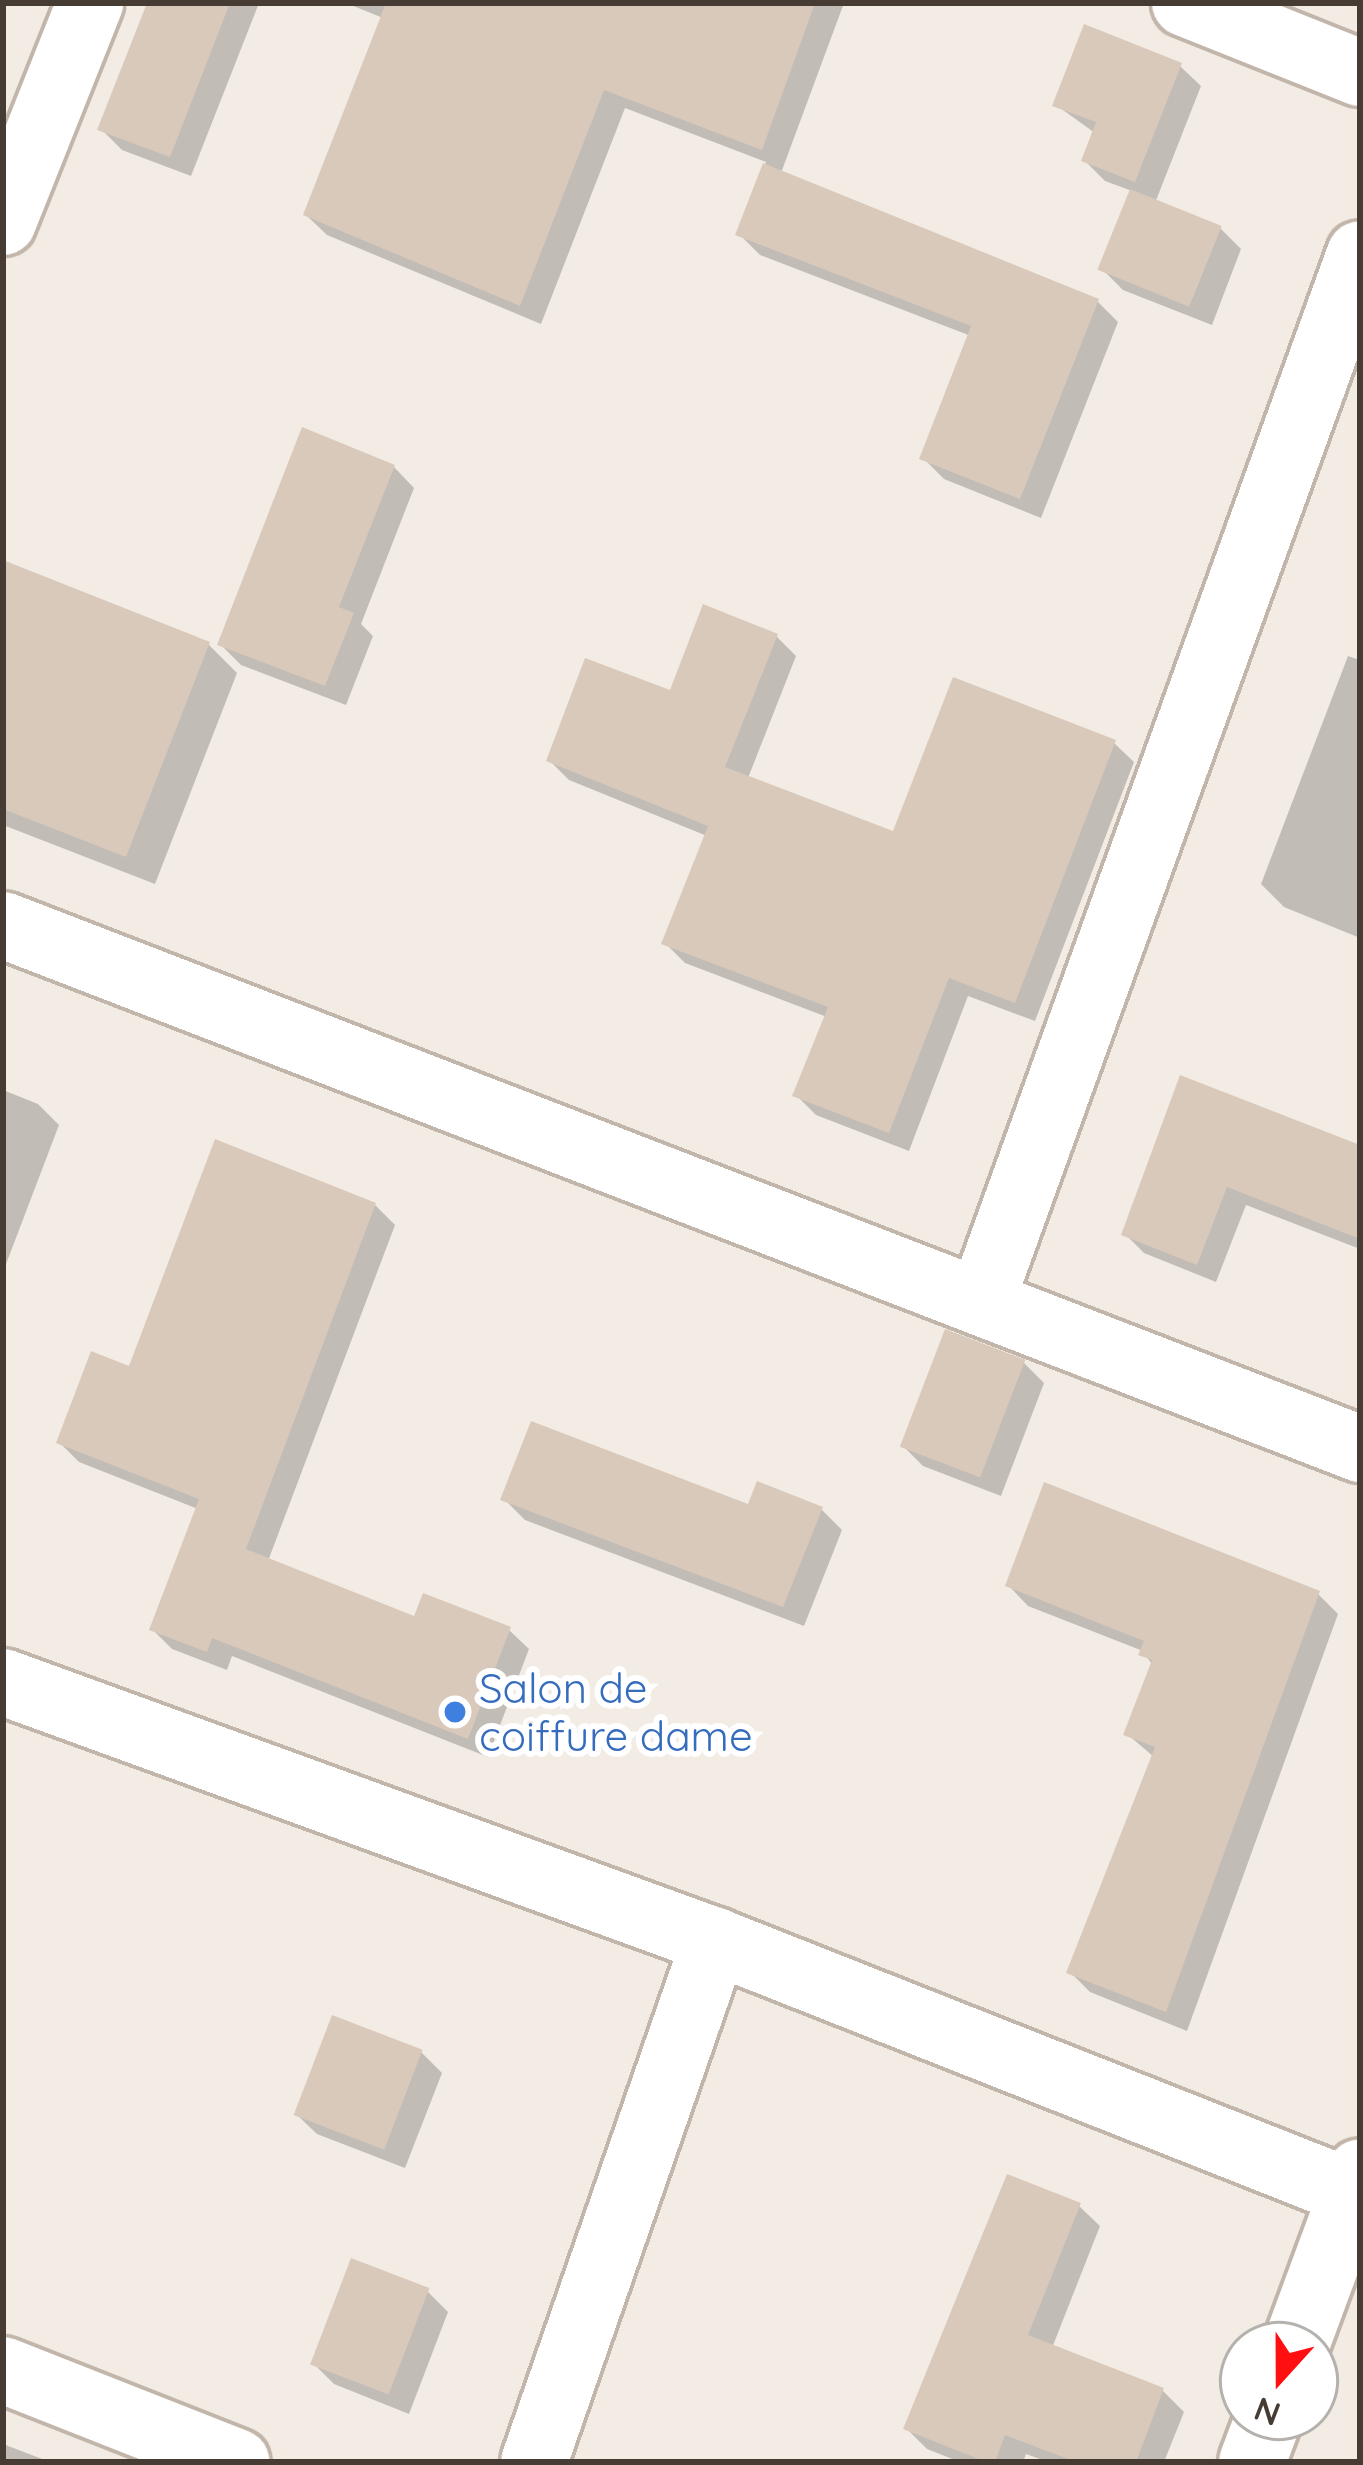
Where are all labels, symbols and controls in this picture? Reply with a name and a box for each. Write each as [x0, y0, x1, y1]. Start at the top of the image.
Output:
place label: Salon de coiffure dame [479, 1663, 753, 1762]
marker: Salon de coiffure dame [442, 1699, 468, 1725]
north arrow [1219, 2321, 1339, 2441]
text: N [1248, 2389, 1286, 2436]

